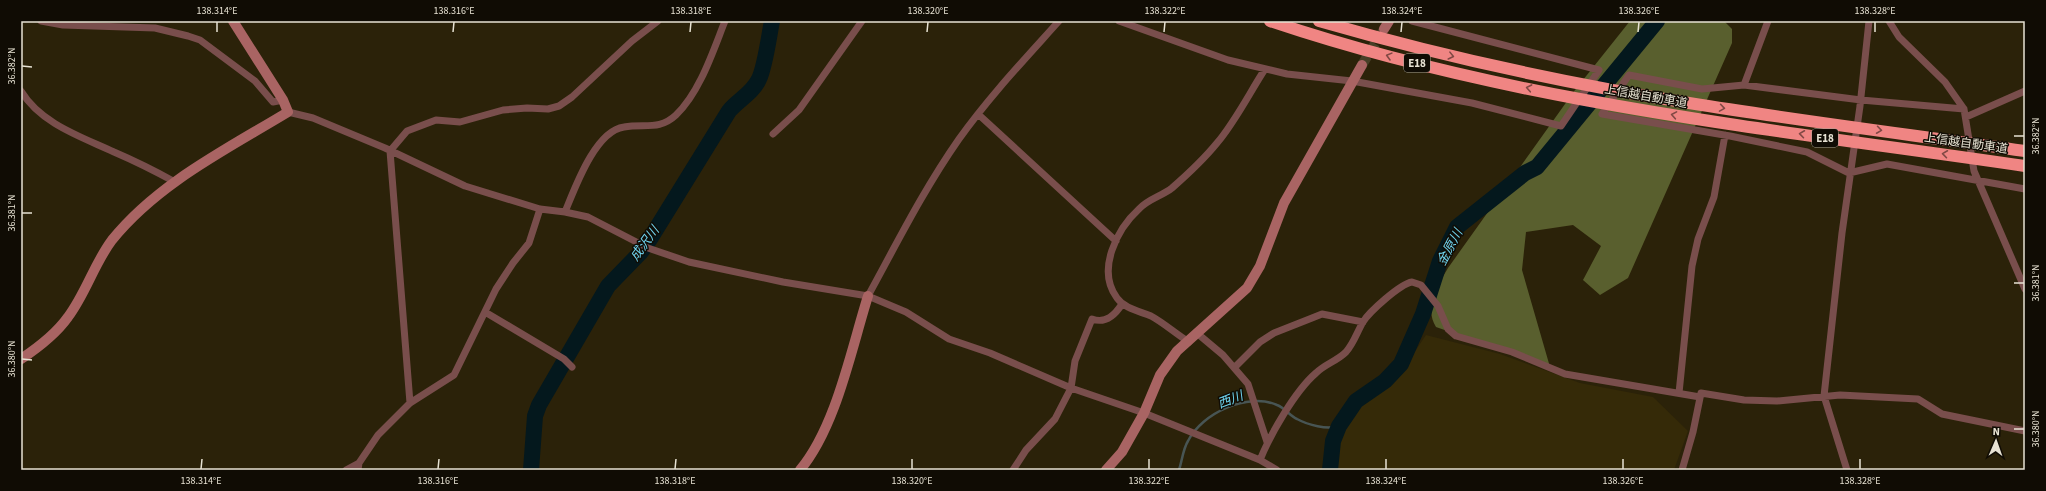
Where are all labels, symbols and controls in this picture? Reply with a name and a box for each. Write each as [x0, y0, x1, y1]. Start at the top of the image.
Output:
text: 138.314°E [197, 4, 237, 18]
text: 138.316°E [434, 4, 474, 18]
text: 138.318°E [671, 4, 711, 18]
text: 138.320°E [908, 4, 948, 18]
text: 138.322°E [1145, 4, 1185, 18]
text: 138.324°E [1382, 4, 1422, 18]
text: 138.326°E [1619, 4, 1659, 18]
text: 138.328°E [1855, 4, 1895, 18]
text: 36.382°N [5, 47, 19, 85]
one-way arrow [1385, 52, 1392, 60]
one-way arrow [1448, 52, 1454, 60]
road number: E18 [1404, 54, 1430, 72]
street label: 上信越自動車道 [1603, 81, 1689, 112]
one-way arrow [1526, 84, 1532, 92]
one-way arrow [1719, 103, 1725, 112]
one-way arrow [1671, 111, 1677, 120]
text: 36.382°N [2029, 117, 2043, 155]
one-way arrow [1876, 125, 1882, 134]
road number: E18 [1812, 129, 1838, 147]
street label: 上信越自動車道 [1923, 129, 2009, 158]
one-way arrow [1799, 130, 1805, 139]
one-way arrow [1942, 150, 1948, 159]
text: 36.381°N [5, 194, 19, 232]
water label: 成沢川 [626, 221, 665, 265]
water label: 金原川 [1433, 224, 1468, 269]
text: 36.381°N [2029, 264, 2043, 302]
text: 36.380°N [5, 340, 19, 378]
water label: 西川 [1215, 386, 1248, 413]
text: 36.380°N [2029, 410, 2043, 448]
north arrow [1976, 421, 2016, 461]
text: N [1992, 424, 2000, 439]
text: 138.314°E [181, 474, 221, 488]
text: 138.316°E [418, 474, 458, 488]
text: 138.318°E [655, 474, 695, 488]
text: 138.320°E [892, 474, 932, 488]
text: 138.322°E [1129, 474, 1169, 488]
text: 138.324°E [1366, 474, 1406, 488]
text: 138.326°E [1603, 474, 1643, 488]
text: 138.328°E [1840, 474, 1880, 488]

